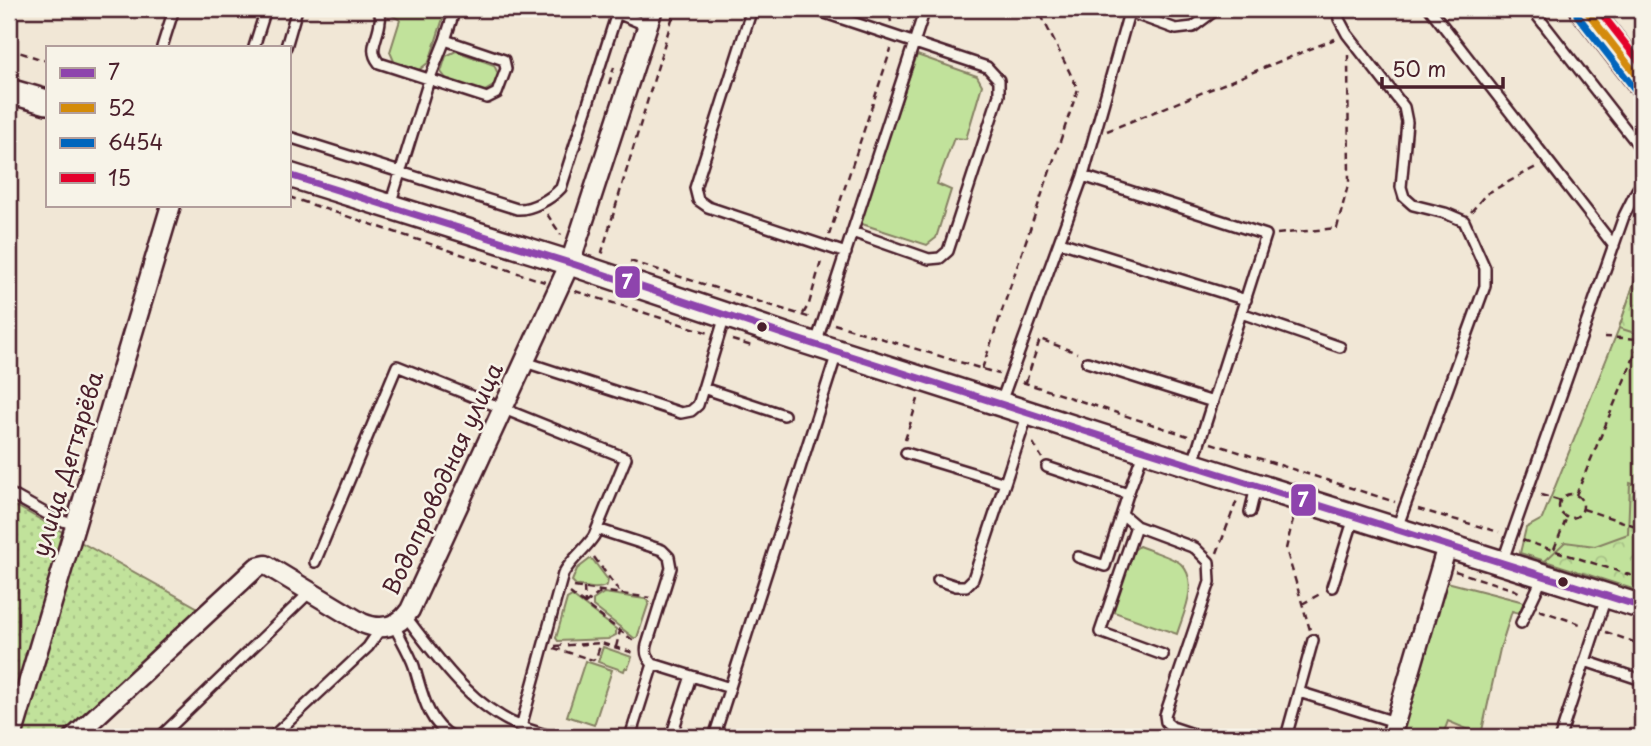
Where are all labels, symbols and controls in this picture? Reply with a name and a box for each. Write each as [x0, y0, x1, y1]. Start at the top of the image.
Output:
legend [46, 46, 290, 206]
scale bar [1382, 46, 1502, 90]
text: 50 m [1392, 52, 1446, 84]
text: 7 [108, 55, 120, 87]
text: 52 [108, 91, 136, 123]
text: 6454 [108, 125, 163, 157]
text: 15 [108, 161, 131, 193]
line badge: 7 [614, 265, 641, 299]
text: 7 [622, 267, 633, 295]
unlabelled marker [755, 320, 769, 334]
street label: Водопроводная улица [372, 356, 511, 600]
street label: улица Дегтярёва [22, 366, 112, 560]
line badge: 7 [1290, 483, 1317, 517]
text: 7 [1298, 485, 1309, 513]
unlabelled marker [1556, 575, 1570, 589]

